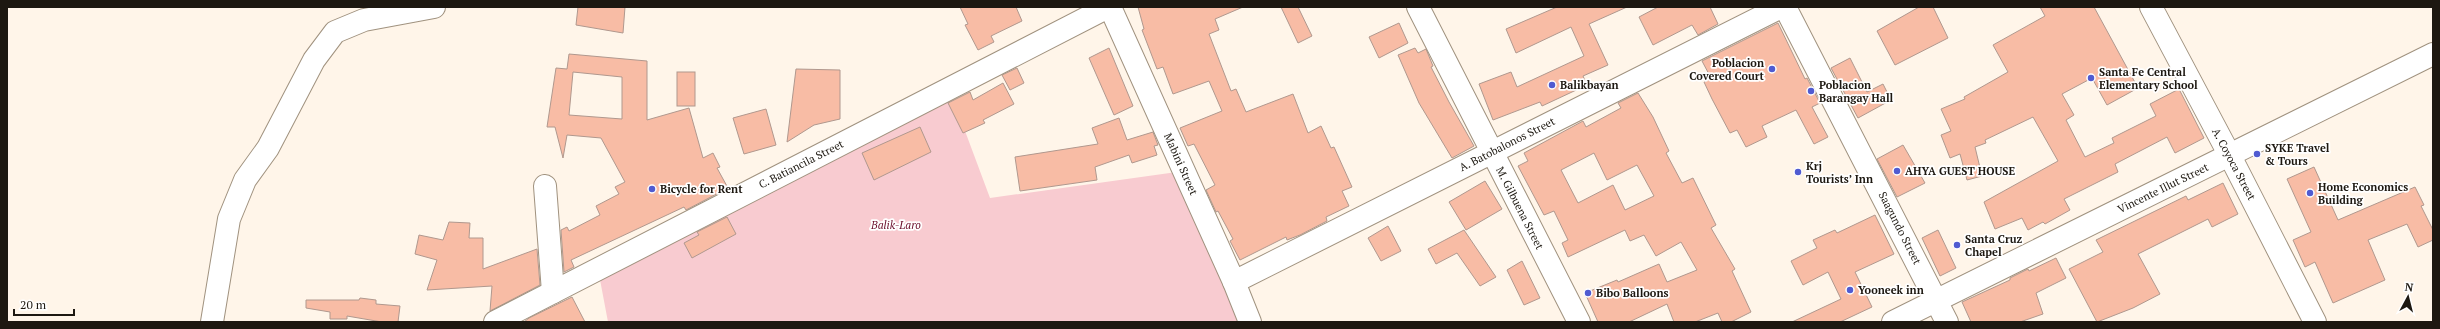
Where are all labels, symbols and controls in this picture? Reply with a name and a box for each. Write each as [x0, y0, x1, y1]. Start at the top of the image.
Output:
place label: Poblacion Covered Court [1689, 56, 1765, 83]
marker: Poblacion Covered Court [1767, 64, 1777, 74]
place label: Santa Fe Central Elementary School [2099, 65, 2198, 92]
marker: Santa Fe Central Elementary School [2086, 73, 2096, 83]
place label: Balikbayan [1560, 78, 1619, 92]
place label: Poblacion Barangay Hall [1819, 78, 1894, 105]
marker: Balikbayan [1547, 80, 1557, 90]
marker: Poblacion Barangay Hall [1806, 86, 1816, 96]
street label: A. Batobalonos Street [1457, 114, 1557, 174]
street label: A. Coyoca Street [2209, 126, 2259, 202]
street label: Mabini Street [1161, 131, 1201, 197]
street label: C. Batiancila Street [756, 137, 846, 191]
place label: SYKE Travel & Tours [2265, 141, 2330, 168]
marker: SYKE Travel & Tours [2252, 149, 2262, 159]
place label: Krj Tourists’ Inn [1806, 159, 1873, 186]
street label: Vincente Illut Street [2115, 160, 2211, 216]
street label: M. Gilbuena Street [1493, 164, 1547, 252]
place label: AHYA GUEST HOUSE [1905, 164, 2015, 178]
marker: AHYA GUEST HOUSE [1892, 166, 1902, 176]
marker: Krj Tourists’ Inn [1793, 167, 1803, 177]
place label: Home Economics Building [2318, 180, 2408, 207]
place label: Bicycle for Rent [660, 182, 743, 196]
marker: Bicycle for Rent [647, 184, 657, 194]
marker: Home Economics Building [2305, 188, 2315, 198]
street label: Saagundo Street [1876, 189, 1924, 267]
park label: Balik-Laro [870, 218, 921, 232]
place label: Santa Cruz Chapel [1965, 232, 2023, 259]
marker: Santa Cruz Chapel [1952, 240, 1962, 250]
north arrow [2388, 277, 2428, 317]
text: N [2404, 280, 2415, 295]
place label: Yooneek inn [1858, 283, 1924, 297]
marker: Yooneek inn [1845, 285, 1855, 295]
place label: Bibo Balloons [1596, 286, 1668, 300]
marker: Bibo Balloons [1583, 288, 1593, 298]
scale bar [14, 291, 74, 317]
text: 20 m [20, 297, 47, 312]

